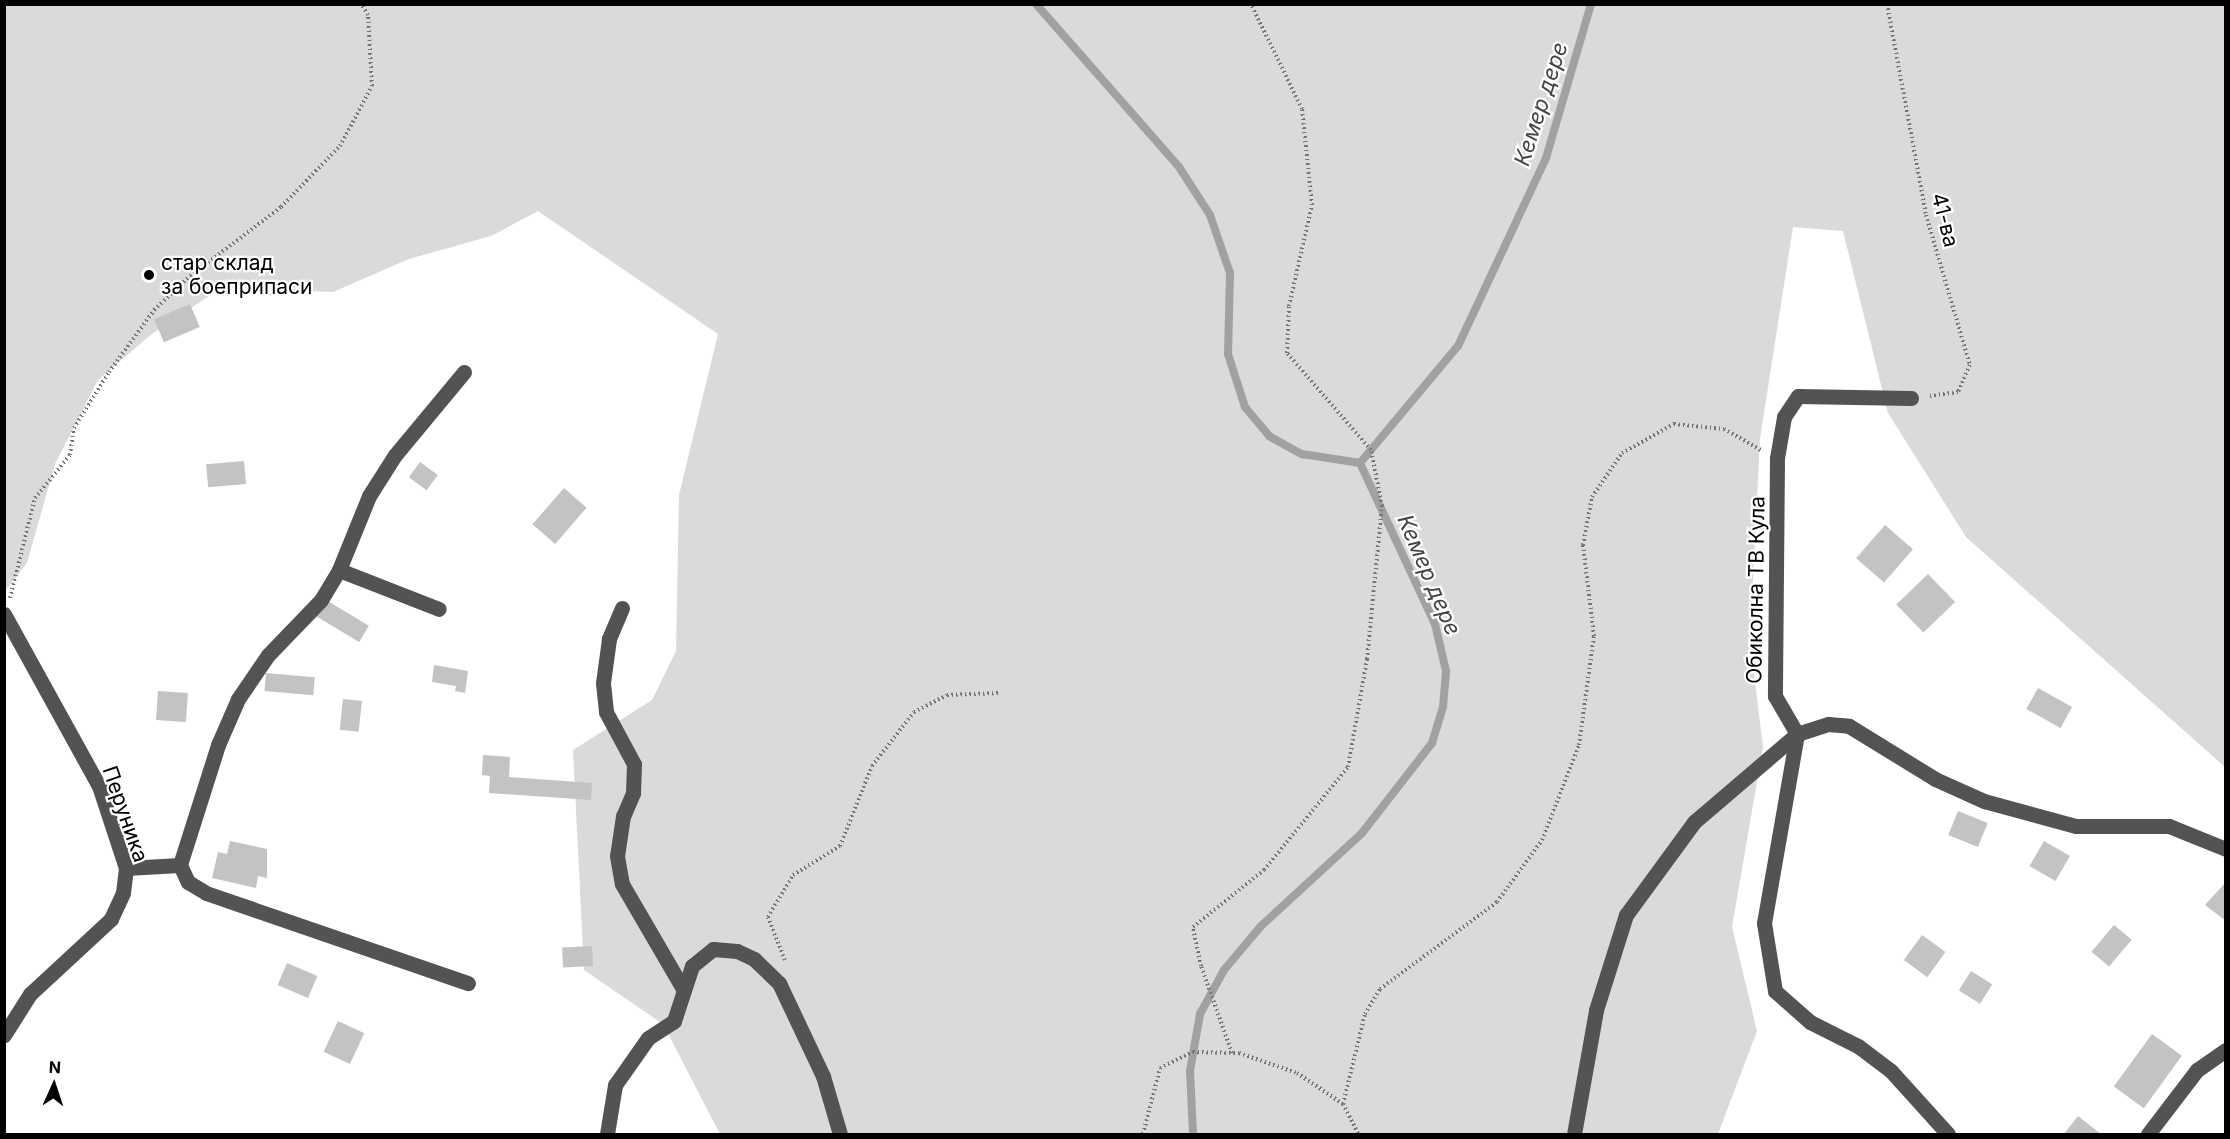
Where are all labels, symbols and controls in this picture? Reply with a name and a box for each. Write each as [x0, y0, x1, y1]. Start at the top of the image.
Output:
water label: Кемер дере [1509, 39, 1573, 169]
street label: 41-ва [1926, 190, 1964, 250]
place label: стар склад за боеприпаси [161, 250, 313, 300]
marker: стар склад за боеприпаси [142, 268, 156, 282]
street label: Обиколна ТВ Кула [1742, 496, 1770, 684]
water label: Кемер дере [1392, 511, 1466, 639]
street label: Перуника [97, 763, 153, 865]
north arrow [24, 1055, 84, 1115]
text: N [48, 1057, 62, 1077]

